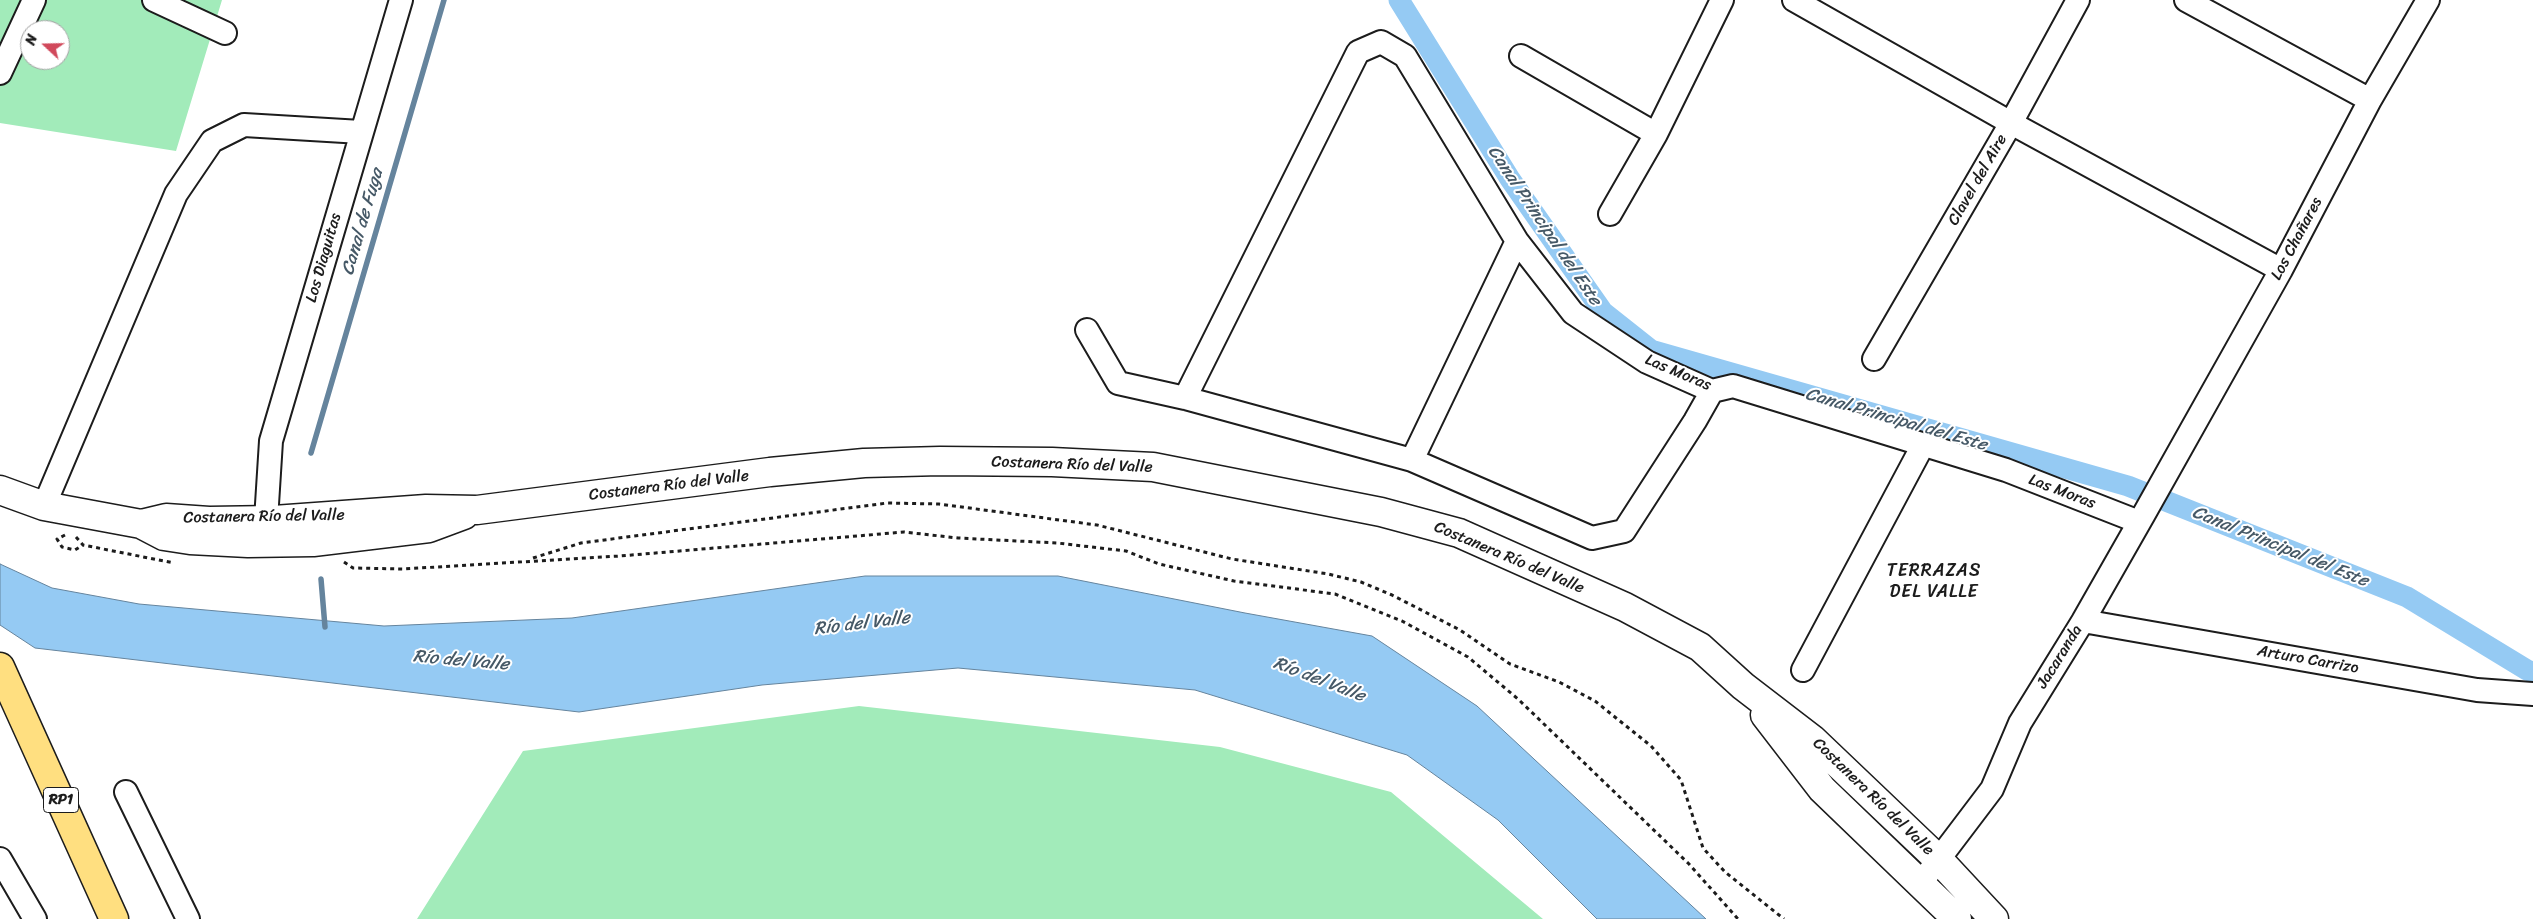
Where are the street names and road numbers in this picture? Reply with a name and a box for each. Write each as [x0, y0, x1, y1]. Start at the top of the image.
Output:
street label: Clavel del Aire [1944, 131, 2012, 229]
street label: Los Chañares [2267, 194, 2327, 284]
street label: Los Diaguitas [302, 211, 346, 305]
street label: Las Moras [1642, 350, 1714, 396]
street label: Costanera Río del Valle [991, 453, 1153, 477]
street label: Costanera Río del Valle [588, 467, 750, 505]
street label: Las Moras [2026, 470, 2098, 514]
street label: Costanera Río del Valle [183, 506, 345, 528]
street label: Costanera Río del Valle [1431, 518, 1587, 598]
street label: Jacaranda [2033, 622, 2087, 692]
street label: Arturo Carrizo [2256, 642, 2360, 678]
street label: Costanera Río del Valle [1808, 734, 1938, 860]
road number: RP1 [44, 788, 78, 812]

